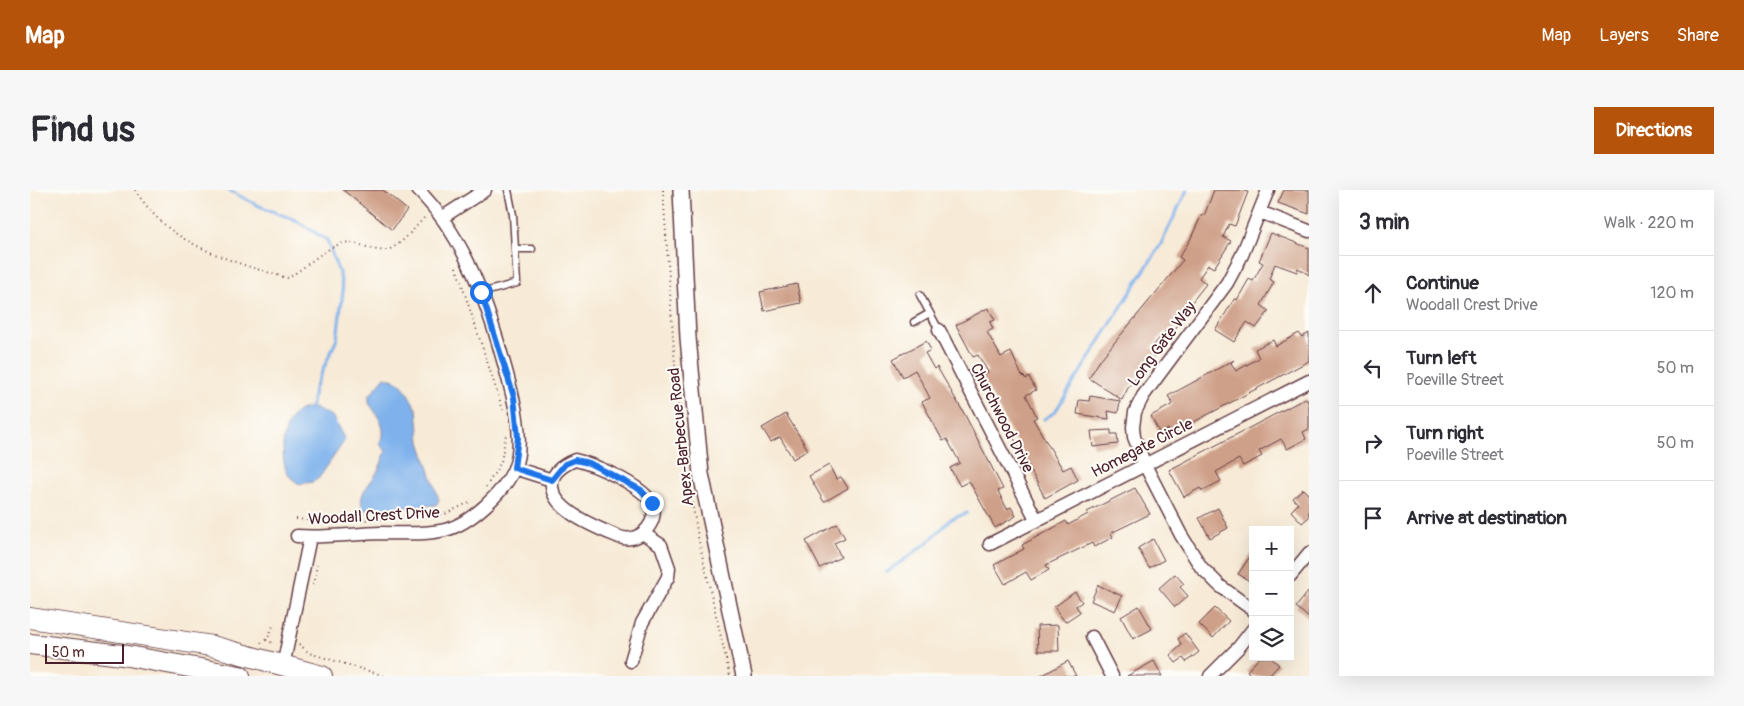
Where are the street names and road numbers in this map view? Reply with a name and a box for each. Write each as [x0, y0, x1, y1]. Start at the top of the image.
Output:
street label: Long Gate Way [1124, 297, 1201, 390]
street label: Churchwood Drive [966, 360, 1038, 476]
street label: Apex-Barbecue Road [664, 367, 698, 507]
street label: Homegate Circle [1088, 414, 1196, 482]
street label: Woodall Crest Drive [308, 503, 440, 529]

